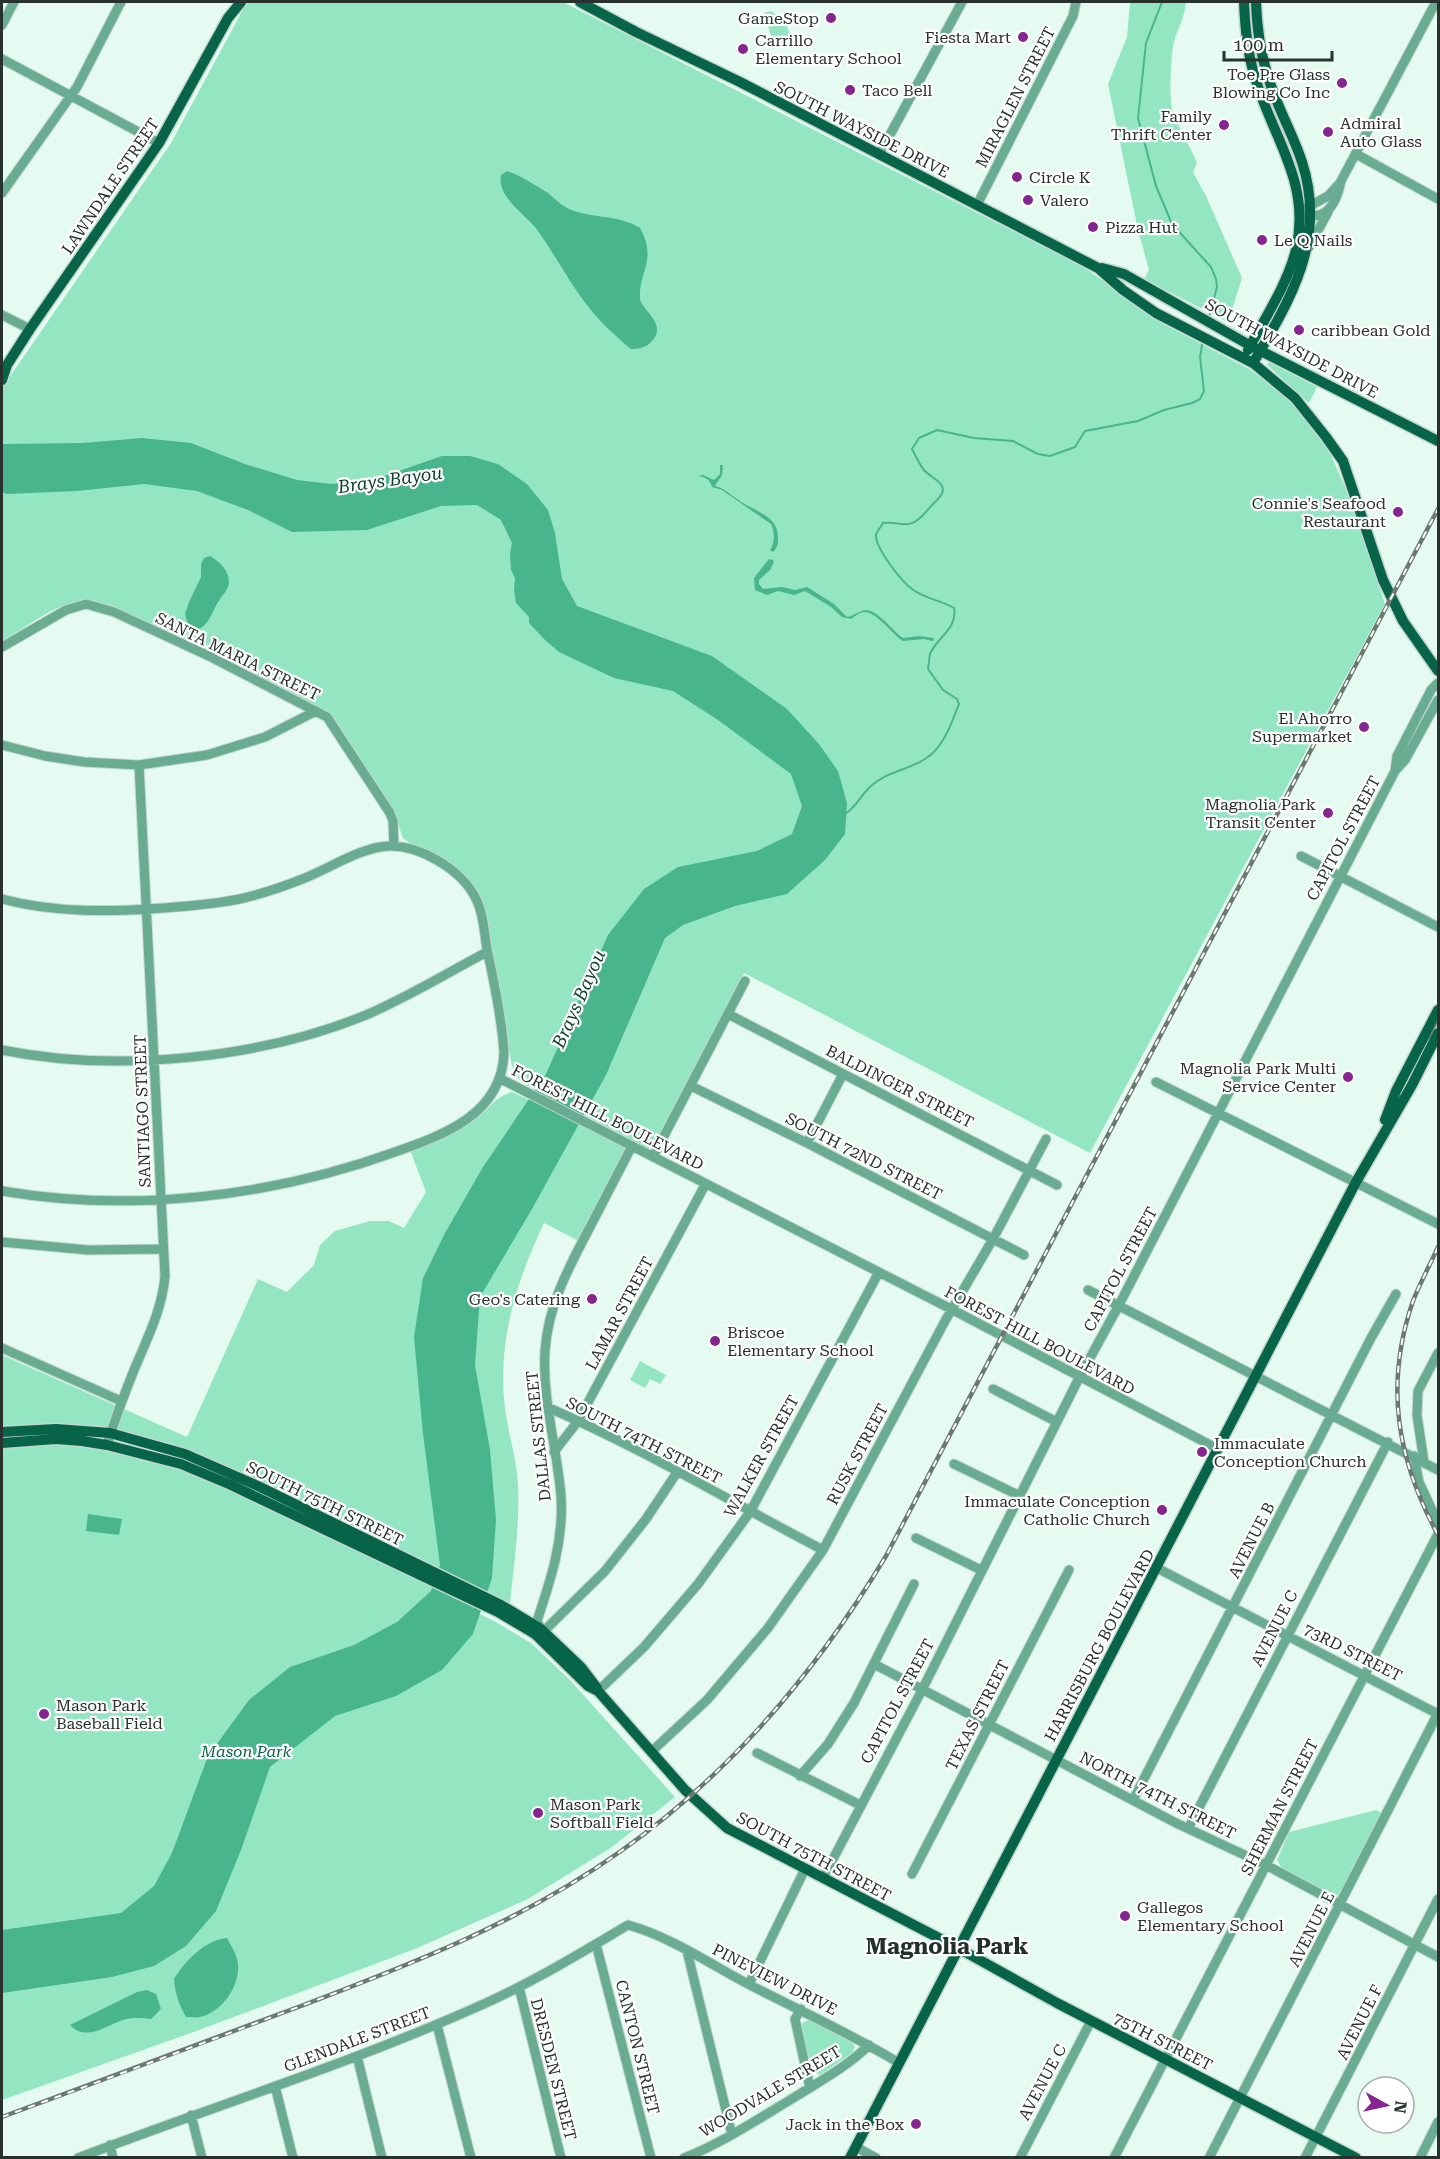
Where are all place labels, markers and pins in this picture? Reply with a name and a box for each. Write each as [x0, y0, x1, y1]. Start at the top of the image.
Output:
place label: GameStop [738, 9, 819, 28]
marker: GameStop [824, 11, 838, 25]
place label: Fiesta Mart [925, 28, 1011, 47]
marker: Fiesta Mart [1016, 30, 1030, 44]
place label: Carrillo Elementary School [755, 31, 902, 68]
marker: Carrillo Elementary School [736, 42, 750, 56]
place label: Toe Pre Glass Blowing Co Inc [1212, 65, 1330, 102]
marker: Toe Pre Glass Blowing Co Inc [1335, 76, 1349, 90]
place label: Taco Bell [862, 81, 932, 100]
marker: Taco Bell [843, 83, 857, 97]
place label: Family Thrift Center [1111, 107, 1213, 144]
place label: Admiral Auto Glass [1340, 114, 1422, 151]
marker: Family Thrift Center [1217, 118, 1231, 132]
marker: Admiral Auto Glass [1321, 125, 1335, 139]
place label: Circle K [1029, 168, 1091, 187]
marker: Circle K [1010, 170, 1024, 184]
place label: Valero [1040, 191, 1089, 210]
marker: Valero [1021, 193, 1035, 207]
place label: Pizza Hut [1105, 218, 1178, 237]
marker: Pizza Hut [1086, 220, 1100, 234]
place label: Le Q Nails [1274, 231, 1353, 250]
marker: Le Q Nails [1255, 233, 1269, 247]
place label: caribbean Gold [1311, 321, 1430, 340]
marker: caribbean Gold [1292, 323, 1306, 337]
place label: Connie's Seafood Restaurant [1252, 494, 1386, 531]
marker: Connie's Seafood Restaurant [1391, 505, 1405, 519]
place label: El Ahorro Supermarket [1252, 709, 1352, 746]
marker: El Ahorro Supermarket [1357, 720, 1371, 734]
place label: Magnolia Park Transit Center [1205, 795, 1316, 832]
marker: Magnolia Park Transit Center [1321, 806, 1335, 820]
place label: Magnolia Park Multi Service Center [1180, 1059, 1336, 1096]
marker: Magnolia Park Multi Service Center [1341, 1070, 1355, 1084]
place label: Geo's Catering [469, 1290, 581, 1309]
marker: Geo's Catering [585, 1292, 599, 1306]
place label: Briscoe Elementary School [727, 1323, 874, 1360]
marker: Briscoe Elementary School [708, 1334, 722, 1348]
place label: Immaculate Conception Church [1214, 1434, 1366, 1471]
marker: Immaculate Conception Church [1195, 1445, 1209, 1459]
place label: Immaculate Conception Catholic Church [964, 1492, 1150, 1529]
marker: Immaculate Conception Catholic Church [1155, 1503, 1169, 1517]
place label: Mason Park Baseball Field [56, 1696, 163, 1733]
marker: Mason Park Baseball Field [37, 1707, 51, 1721]
place label: Mason Park Softball Field [550, 1795, 654, 1832]
marker: Mason Park Softball Field [531, 1806, 545, 1820]
place label: Gallegos Elementary School [1137, 1898, 1284, 1935]
marker: Gallegos Elementary School [1118, 1909, 1132, 1923]
place label: Jack in the Box [786, 2115, 905, 2134]
marker: Jack in the Box [909, 2117, 923, 2131]

